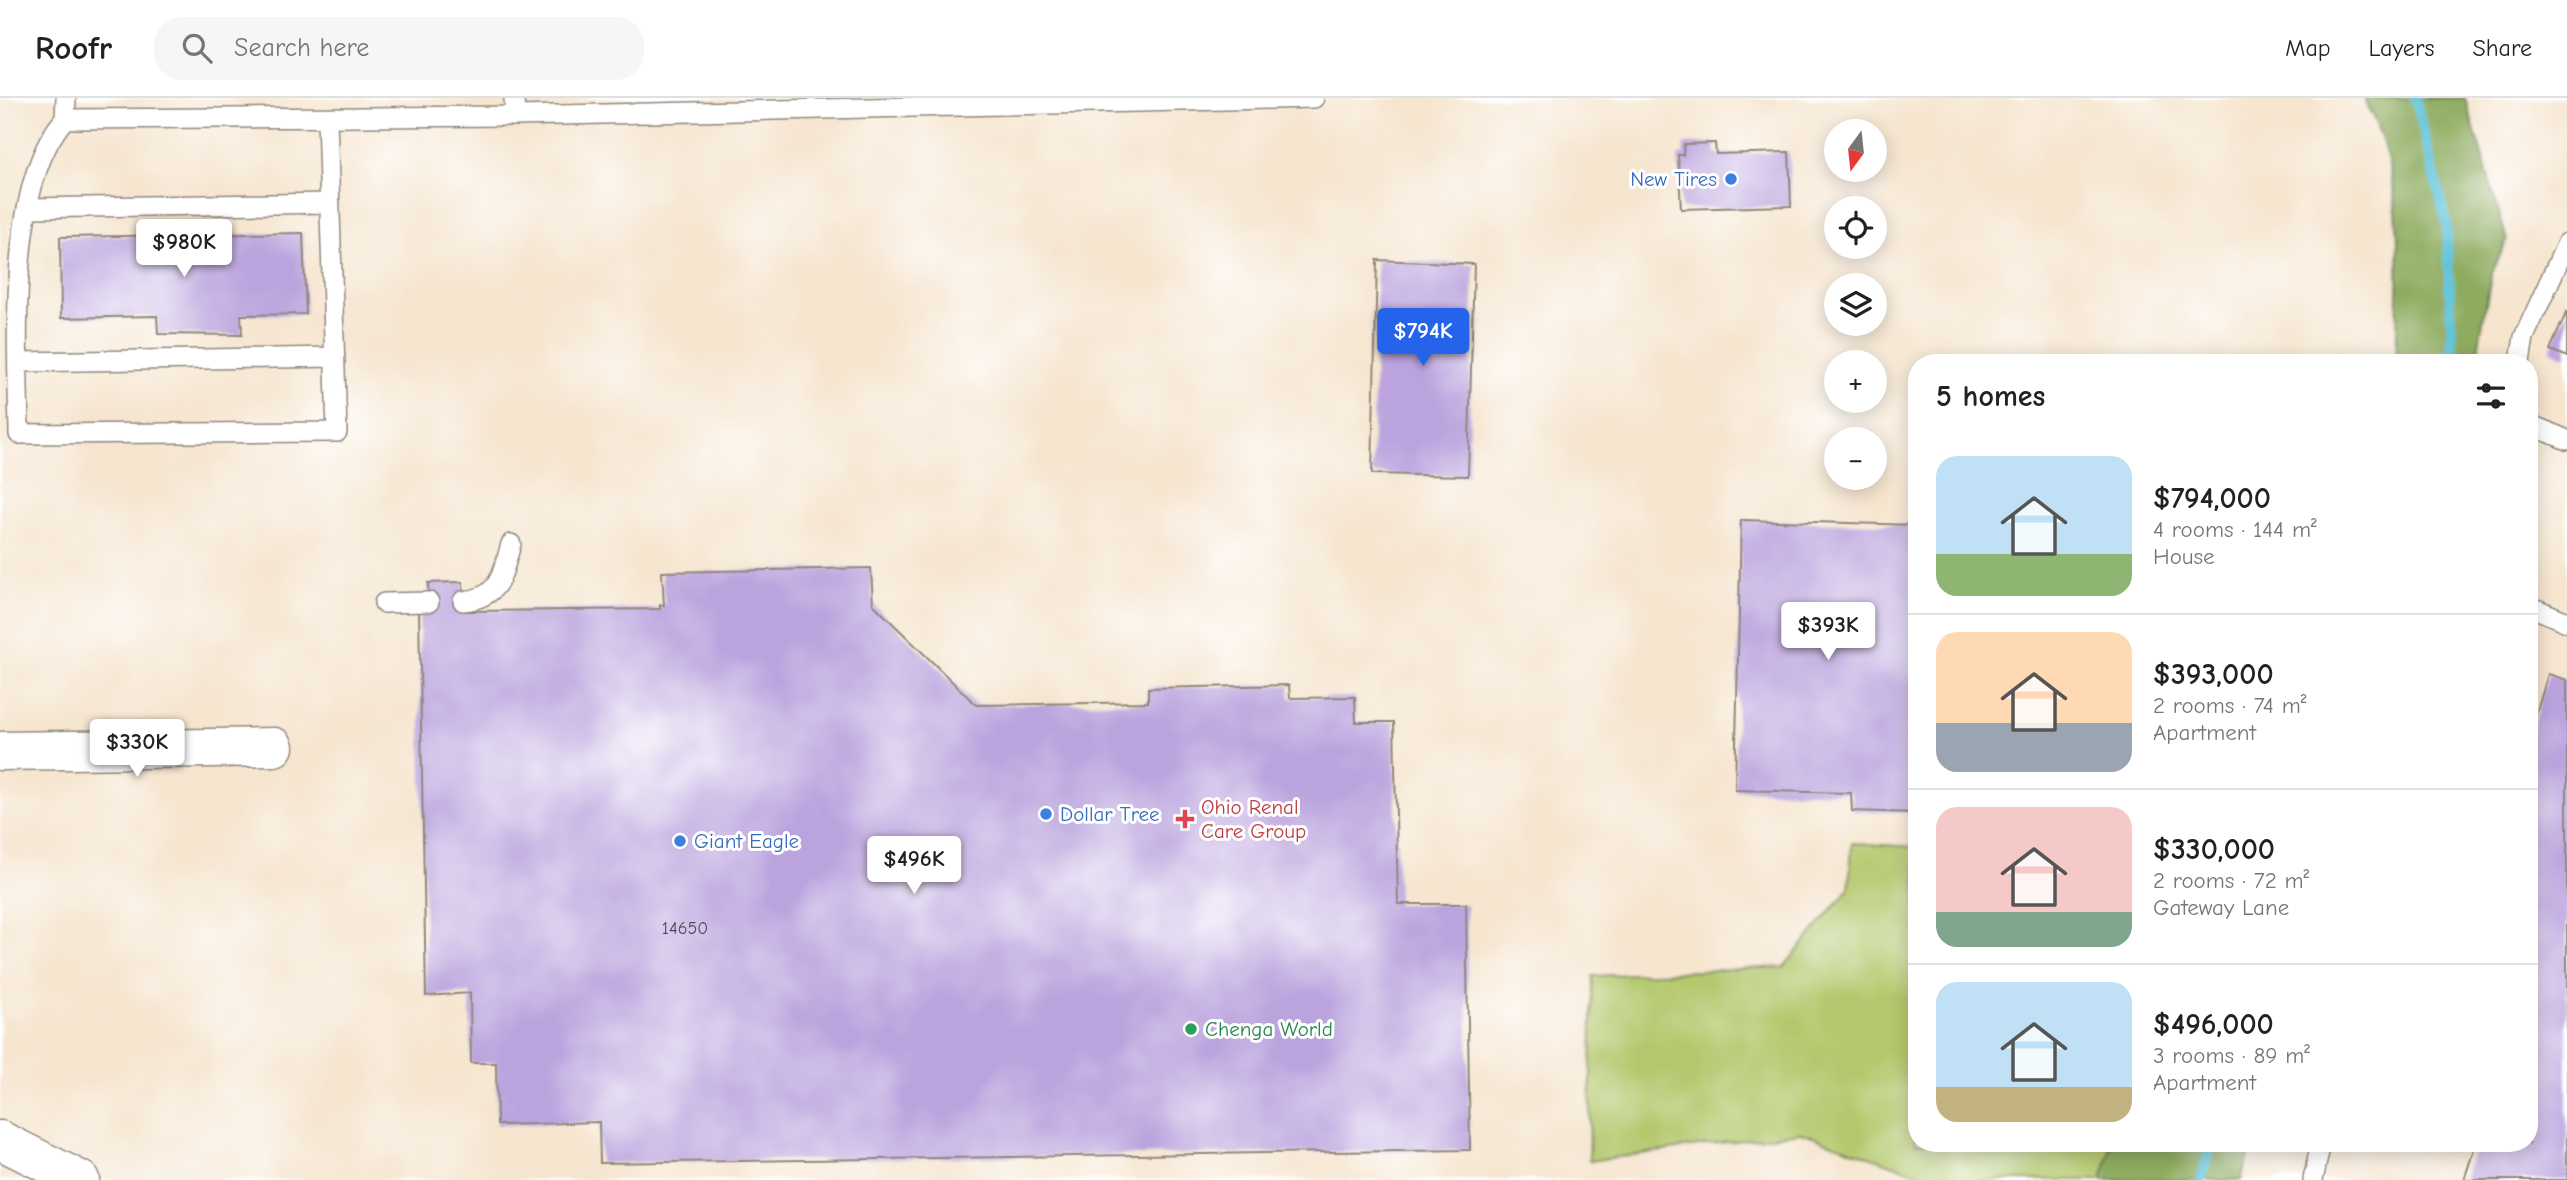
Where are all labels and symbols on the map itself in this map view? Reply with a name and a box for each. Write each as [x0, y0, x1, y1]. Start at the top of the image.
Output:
north arrow [1824, 119, 1886, 182]
place label: New Tires [1630, 167, 1717, 191]
marker: New Tires [1723, 171, 1739, 187]
pin: $980K [135, 220, 233, 279]
pin: $794K [1374, 308, 1472, 368]
pin: $393K [1779, 602, 1877, 662]
pin: $330K [88, 720, 186, 779]
place label: Ohio Renal Care Group [1201, 795, 1306, 843]
place label: Dollar Tree [1060, 802, 1160, 826]
marker: Dollar Tree [1038, 806, 1054, 822]
marker: Ohio Renal Care Group [1175, 809, 1195, 829]
place label: Giant Eagle [694, 829, 799, 853]
marker: Giant Eagle [672, 833, 688, 849]
pin: $496K [865, 836, 963, 896]
house number: 14650 [662, 918, 708, 939]
place label: Chenga World [1205, 1017, 1333, 1041]
marker: Chenga World [1183, 1021, 1199, 1037]

